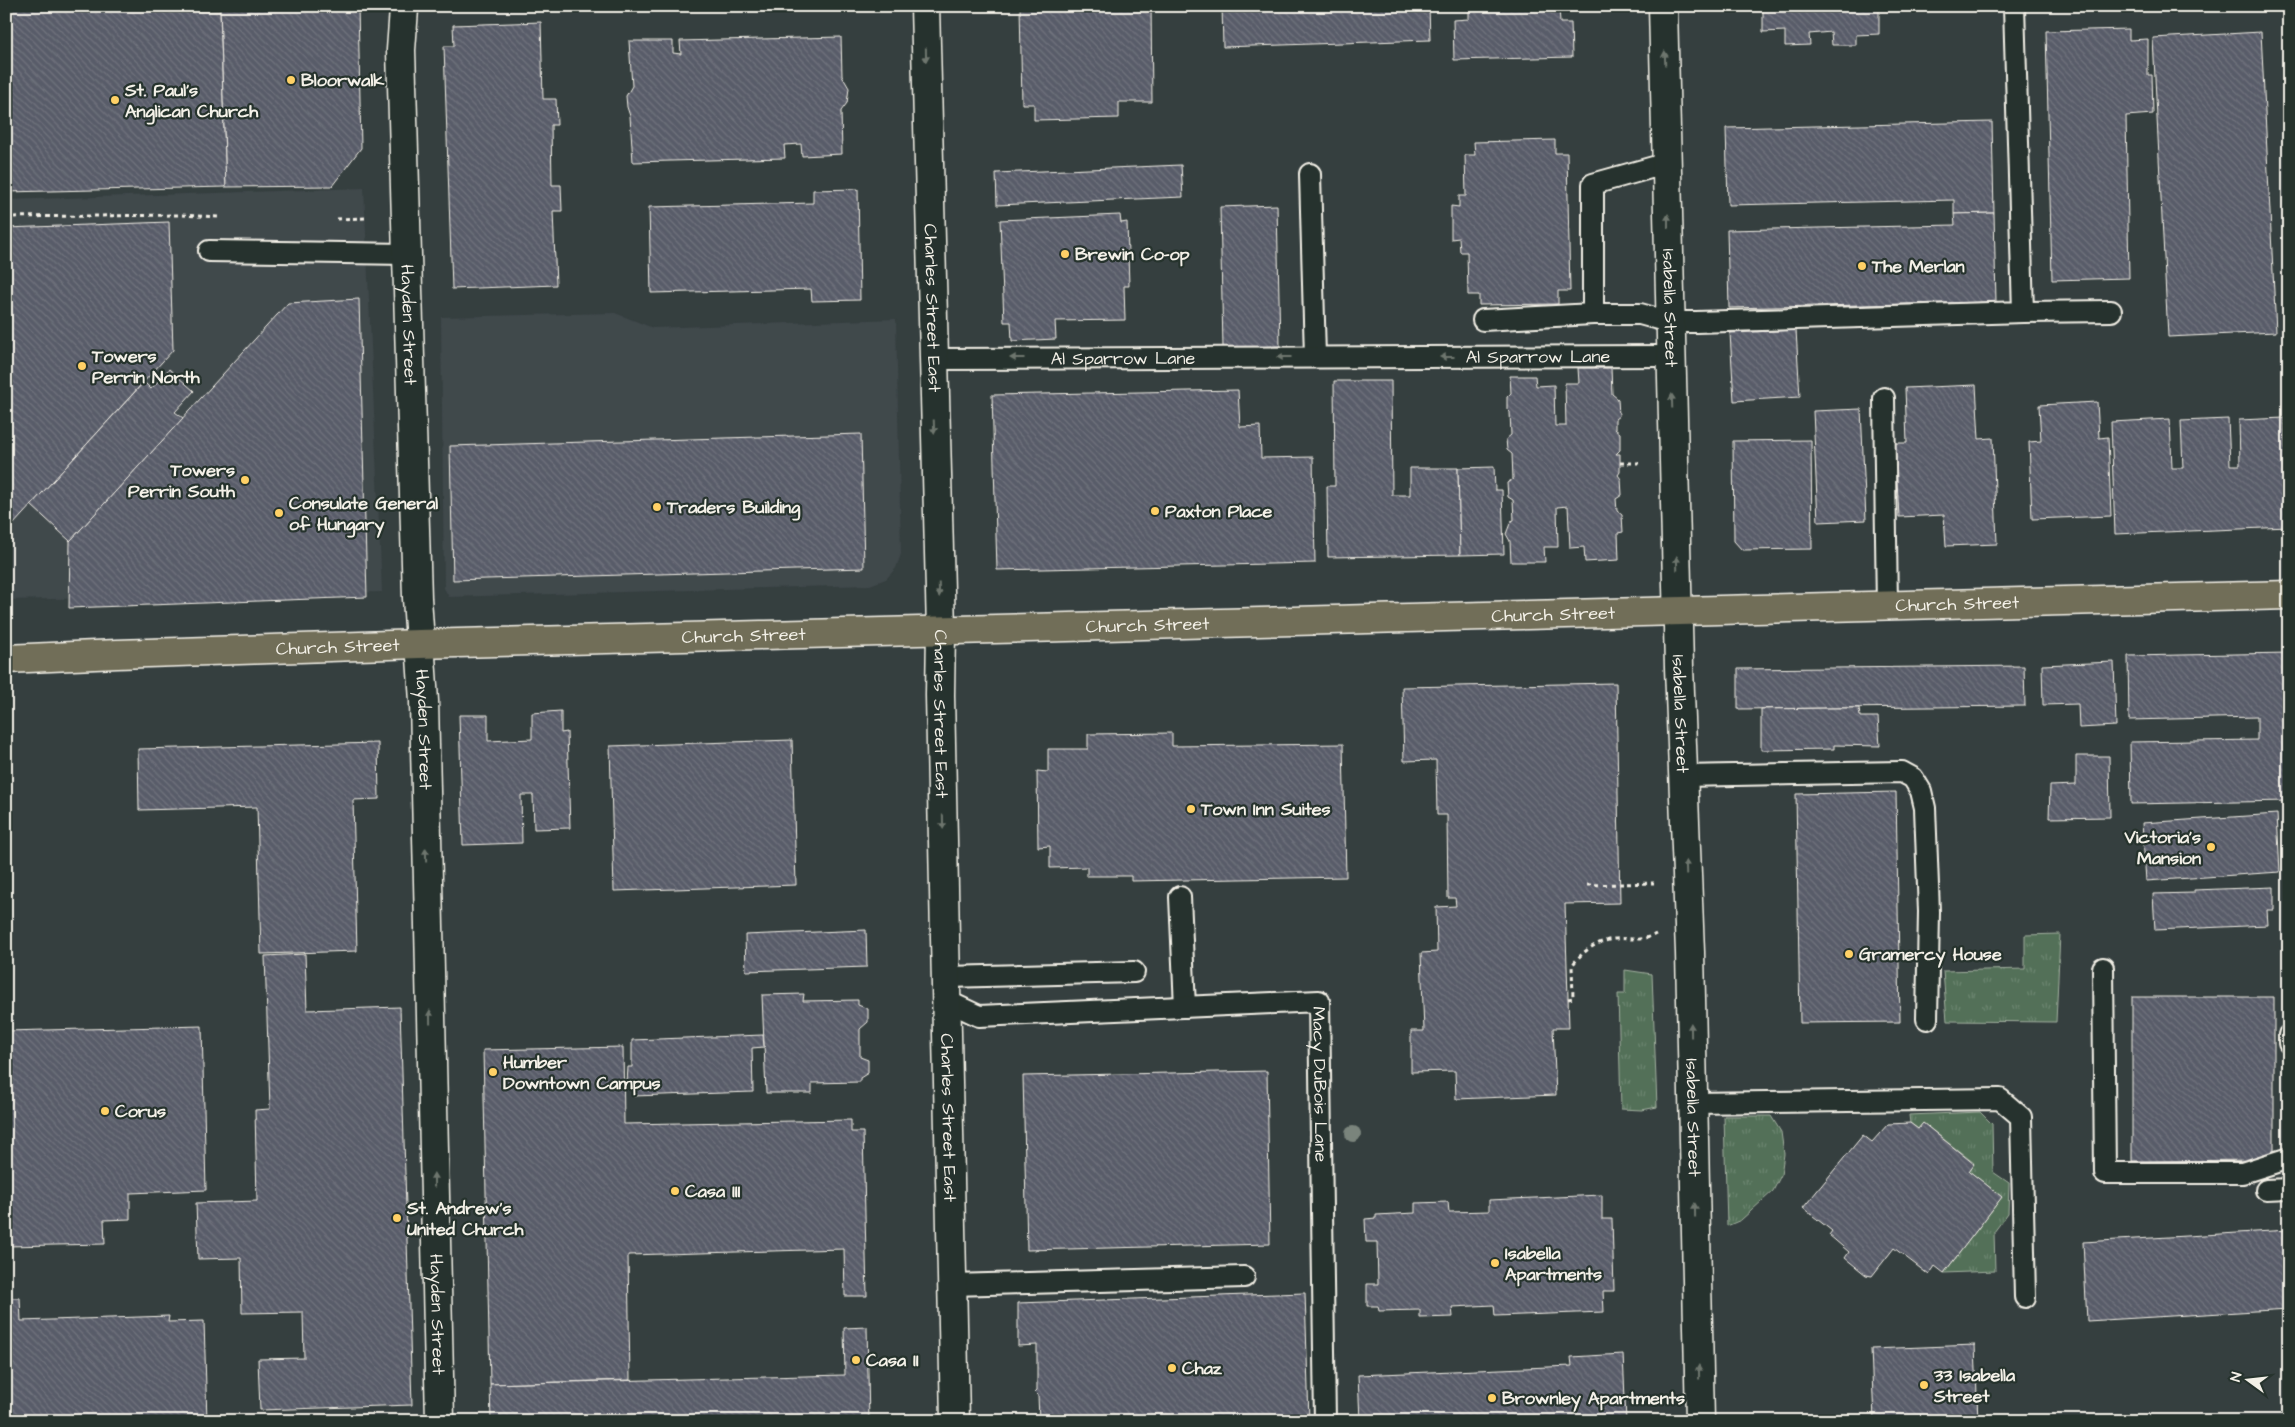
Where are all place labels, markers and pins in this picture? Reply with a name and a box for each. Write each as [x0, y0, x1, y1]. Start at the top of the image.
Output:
place label: Bloorwalk [301, 68, 385, 93]
marker: Bloorwalk [285, 74, 297, 86]
place label: St. Paul's Anglican Church [124, 78, 259, 125]
marker: St. Paul's Anglican Church [109, 94, 121, 106]
place label: Brewin Co-op [1075, 242, 1190, 267]
marker: Brewin Co-op [1059, 248, 1071, 260]
place label: The Merlan [1871, 254, 1965, 279]
marker: The Merlan [1856, 260, 1868, 272]
place label: Towers Perrin North [91, 344, 201, 390]
marker: Towers Perrin North [76, 360, 88, 372]
place label: Towers Perrin South [128, 458, 236, 504]
marker: Towers Perrin South [239, 474, 251, 486]
place label: Consulate General of Hungary [289, 491, 438, 538]
place label: Traders Building [666, 495, 801, 521]
place label: Paxton Place [1165, 499, 1273, 524]
marker: Traders Building [651, 501, 663, 513]
marker: Paxton Place [1149, 505, 1161, 517]
marker: Consulate General of Hungary [273, 507, 285, 519]
place label: Town Inn Suites [1200, 797, 1331, 822]
marker: Town Inn Suites [1185, 803, 1197, 815]
place label: Victoria's Mansion [2123, 825, 2201, 871]
marker: Victoria's Mansion [2205, 841, 2217, 853]
place label: Gramercy House [1859, 942, 2002, 968]
marker: Gramercy House [1843, 948, 1855, 960]
place label: Humber Downtown Campus [503, 1050, 661, 1096]
marker: Humber Downtown Campus [487, 1066, 499, 1078]
place label: Corus [115, 1099, 166, 1124]
marker: Corus [99, 1105, 111, 1117]
place label: Casa III [685, 1179, 741, 1204]
marker: Casa III [669, 1185, 681, 1197]
place label: St. Andrew's United Church [406, 1196, 524, 1242]
marker: St. Andrew's United Church [391, 1212, 403, 1224]
place label: Isabella Apartments [1505, 1241, 1602, 1287]
marker: Isabella Apartments [1489, 1257, 1501, 1269]
place label: Casa II [866, 1348, 919, 1373]
marker: Casa II [850, 1354, 862, 1366]
place label: Chaz [1182, 1356, 1223, 1381]
marker: Chaz [1166, 1362, 1178, 1374]
place label: 33 Isabella Street [1933, 1363, 2016, 1409]
marker: 33 Isabella Street [1918, 1379, 1930, 1391]
place label: Brownley Apartments [1502, 1386, 1685, 1412]
marker: Brownley Apartments [1486, 1392, 1498, 1404]

